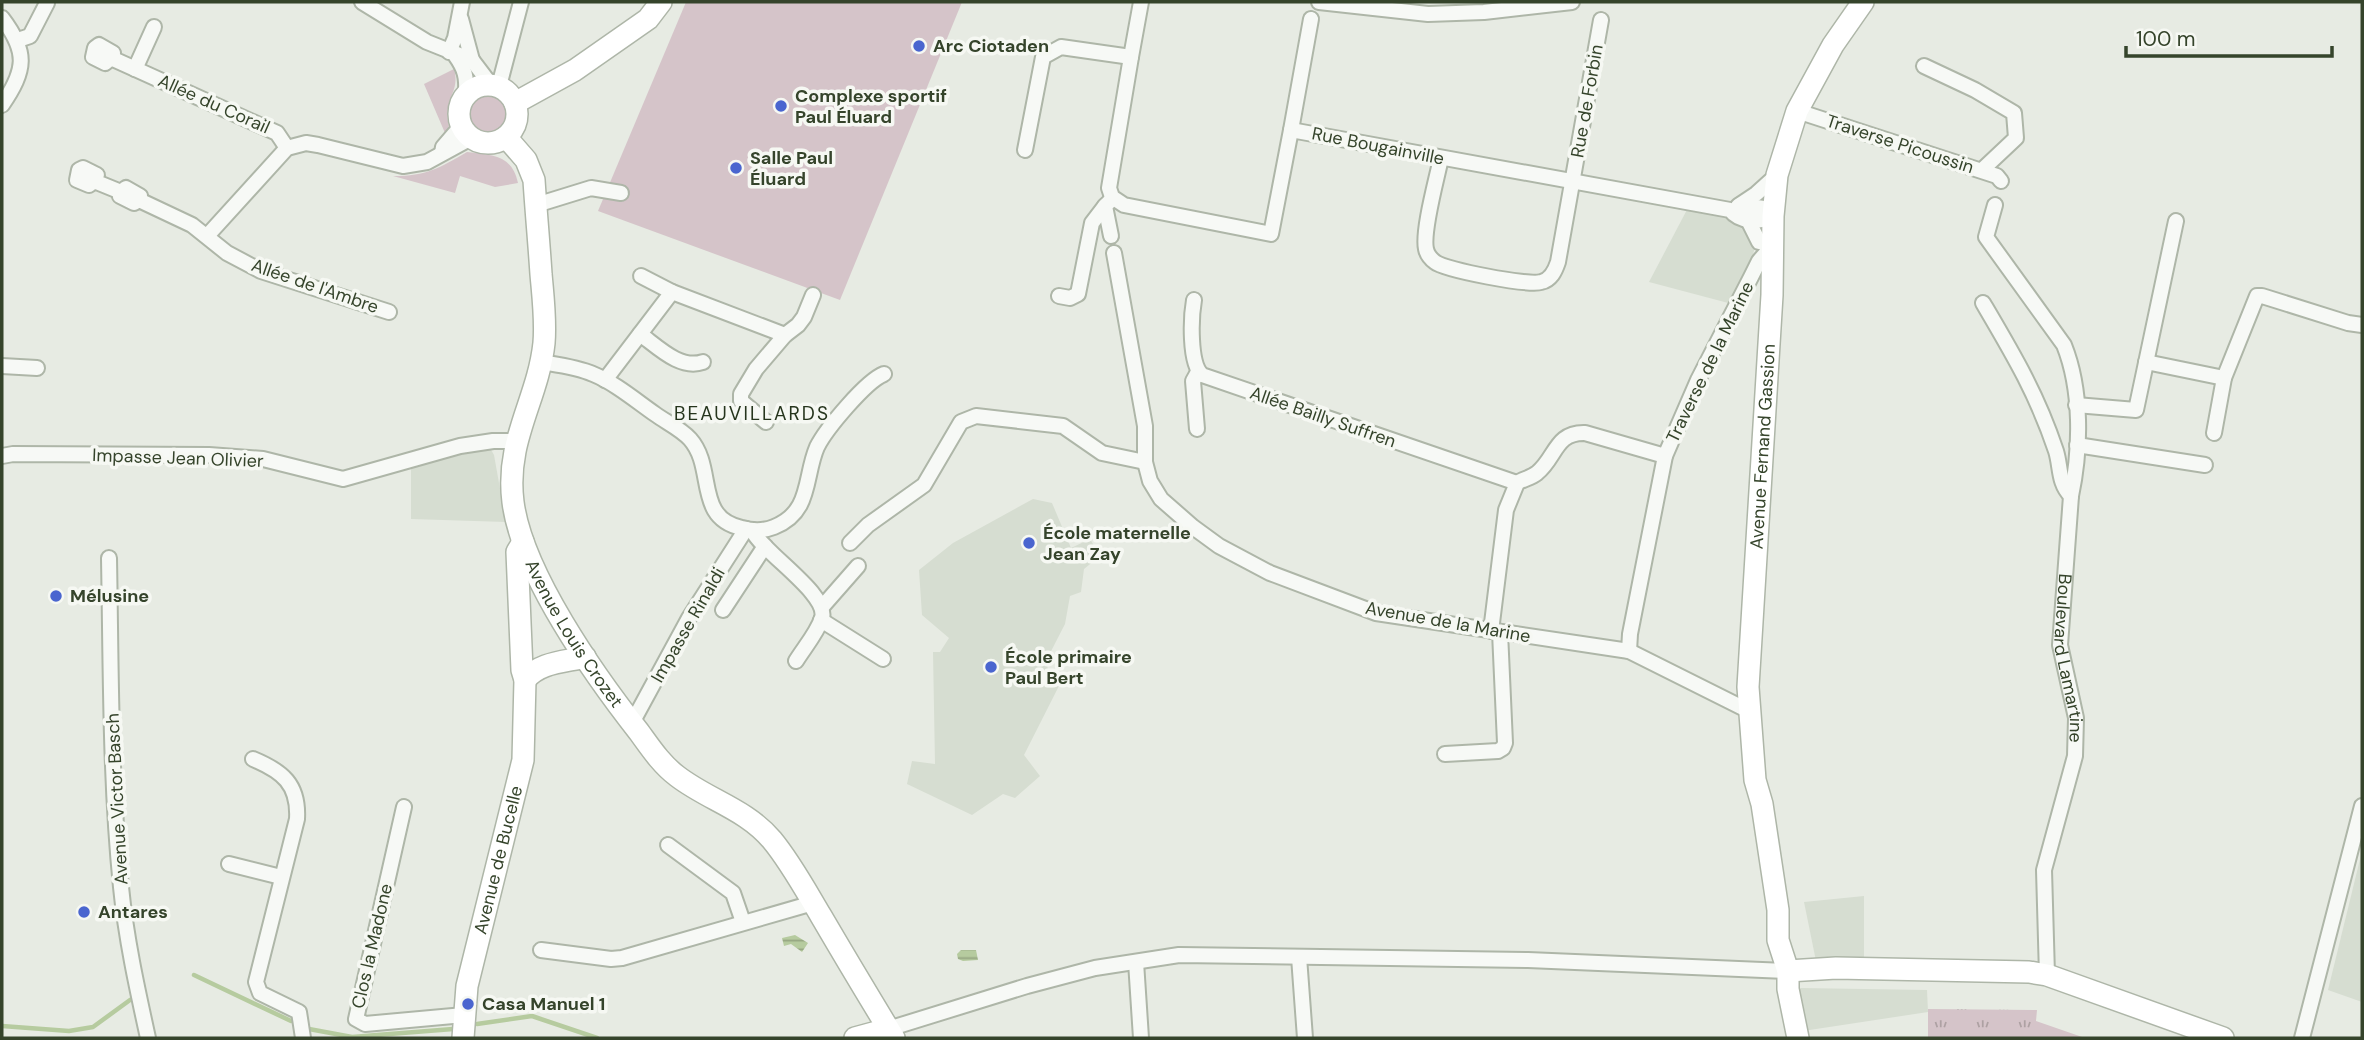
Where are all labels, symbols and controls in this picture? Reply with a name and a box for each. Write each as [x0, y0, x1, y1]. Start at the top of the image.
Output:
scale bar [2126, 14, 2332, 58]
text: 100 m [2136, 25, 2196, 53]
place label: Arc Ciotaden [933, 34, 1049, 58]
marker: Arc Ciotaden [911, 38, 927, 54]
street label: Rue de Forbin [1565, 42, 1609, 160]
street label: Allée du Corail [154, 69, 274, 139]
place label: Complexe sportif Paul Éluard [795, 84, 947, 129]
marker: Complexe sportif Paul Éluard [773, 98, 789, 114]
street label: Traverse Picoussin [1823, 109, 1977, 179]
street label: Rue Bougainville [1310, 121, 1446, 171]
place label: Salle Paul Éluard [750, 146, 833, 191]
marker: Salle Paul Éluard [728, 160, 744, 176]
street label: Allée de l'Ambre [248, 253, 382, 319]
street label: Traverse de la Marine [1661, 277, 1759, 447]
street label: Avenue Fernand Gassion [1744, 343, 1781, 550]
street label: Allée Bailly Suffren [1247, 381, 1399, 453]
district label: BEAUVILLARDS [674, 401, 830, 426]
street label: Impasse Jean Olivier [92, 443, 264, 473]
place label: École maternelle Jean Zay [1043, 521, 1191, 566]
marker: École maternelle Jean Zay [1021, 535, 1037, 551]
street label: Avenue Louis Crozet [520, 556, 628, 713]
street label: Impasse Rinaldi [645, 563, 731, 687]
street label: Boulevard Lamartine [2048, 573, 2088, 743]
place label: Mélusine [70, 584, 149, 608]
marker: Mélusine [48, 588, 64, 604]
street label: Avenue de la Marine [1364, 596, 1532, 648]
place label: École primaire Paul Bert [1005, 645, 1132, 690]
marker: École primaire Paul Bert [983, 659, 999, 675]
street label: Avenue Victor Basch [101, 713, 133, 885]
street label: Avenue de Bucelle [468, 783, 528, 937]
street label: Clos la Madone [346, 881, 398, 1011]
place label: Antares [98, 900, 168, 924]
marker: Antares [76, 904, 92, 920]
place label: Casa Manuel 1 [482, 992, 605, 1016]
marker: Casa Manuel 1 [460, 996, 476, 1012]

